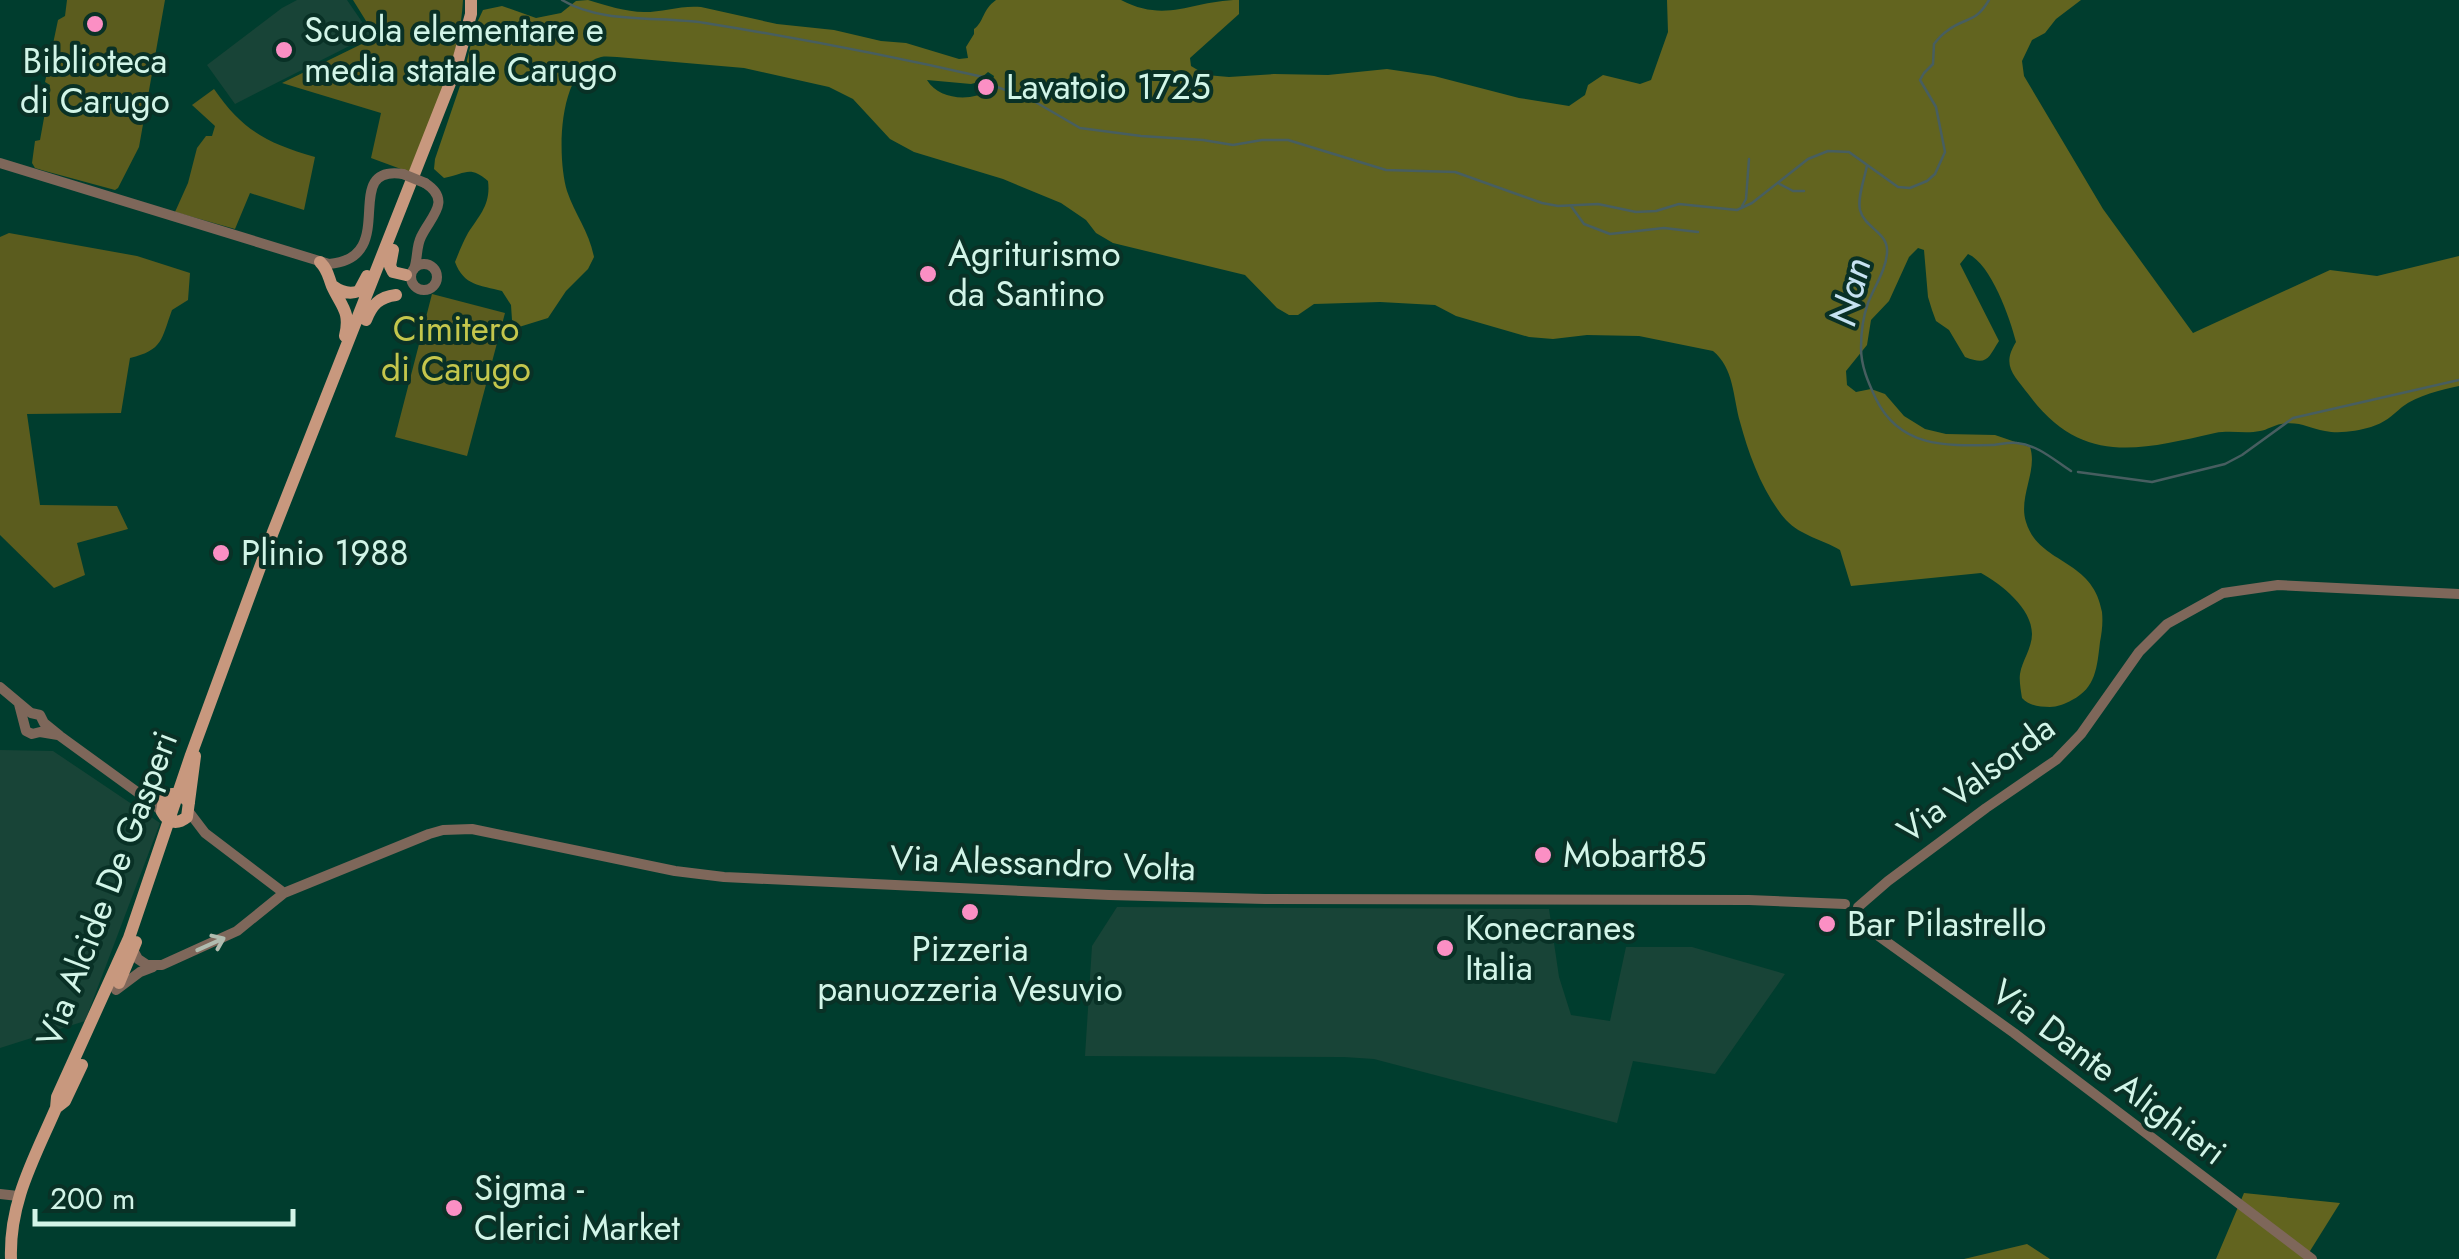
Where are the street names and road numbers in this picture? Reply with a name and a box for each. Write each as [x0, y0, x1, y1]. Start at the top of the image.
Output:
street label: Via Valsorda [1887, 703, 2065, 855]
street label: Via Alcide De Gasperi [24, 724, 190, 1054]
street label: Via Alessandro Volta [889, 833, 1197, 893]
street label: Via Dante Alighieri [1981, 967, 2237, 1177]

